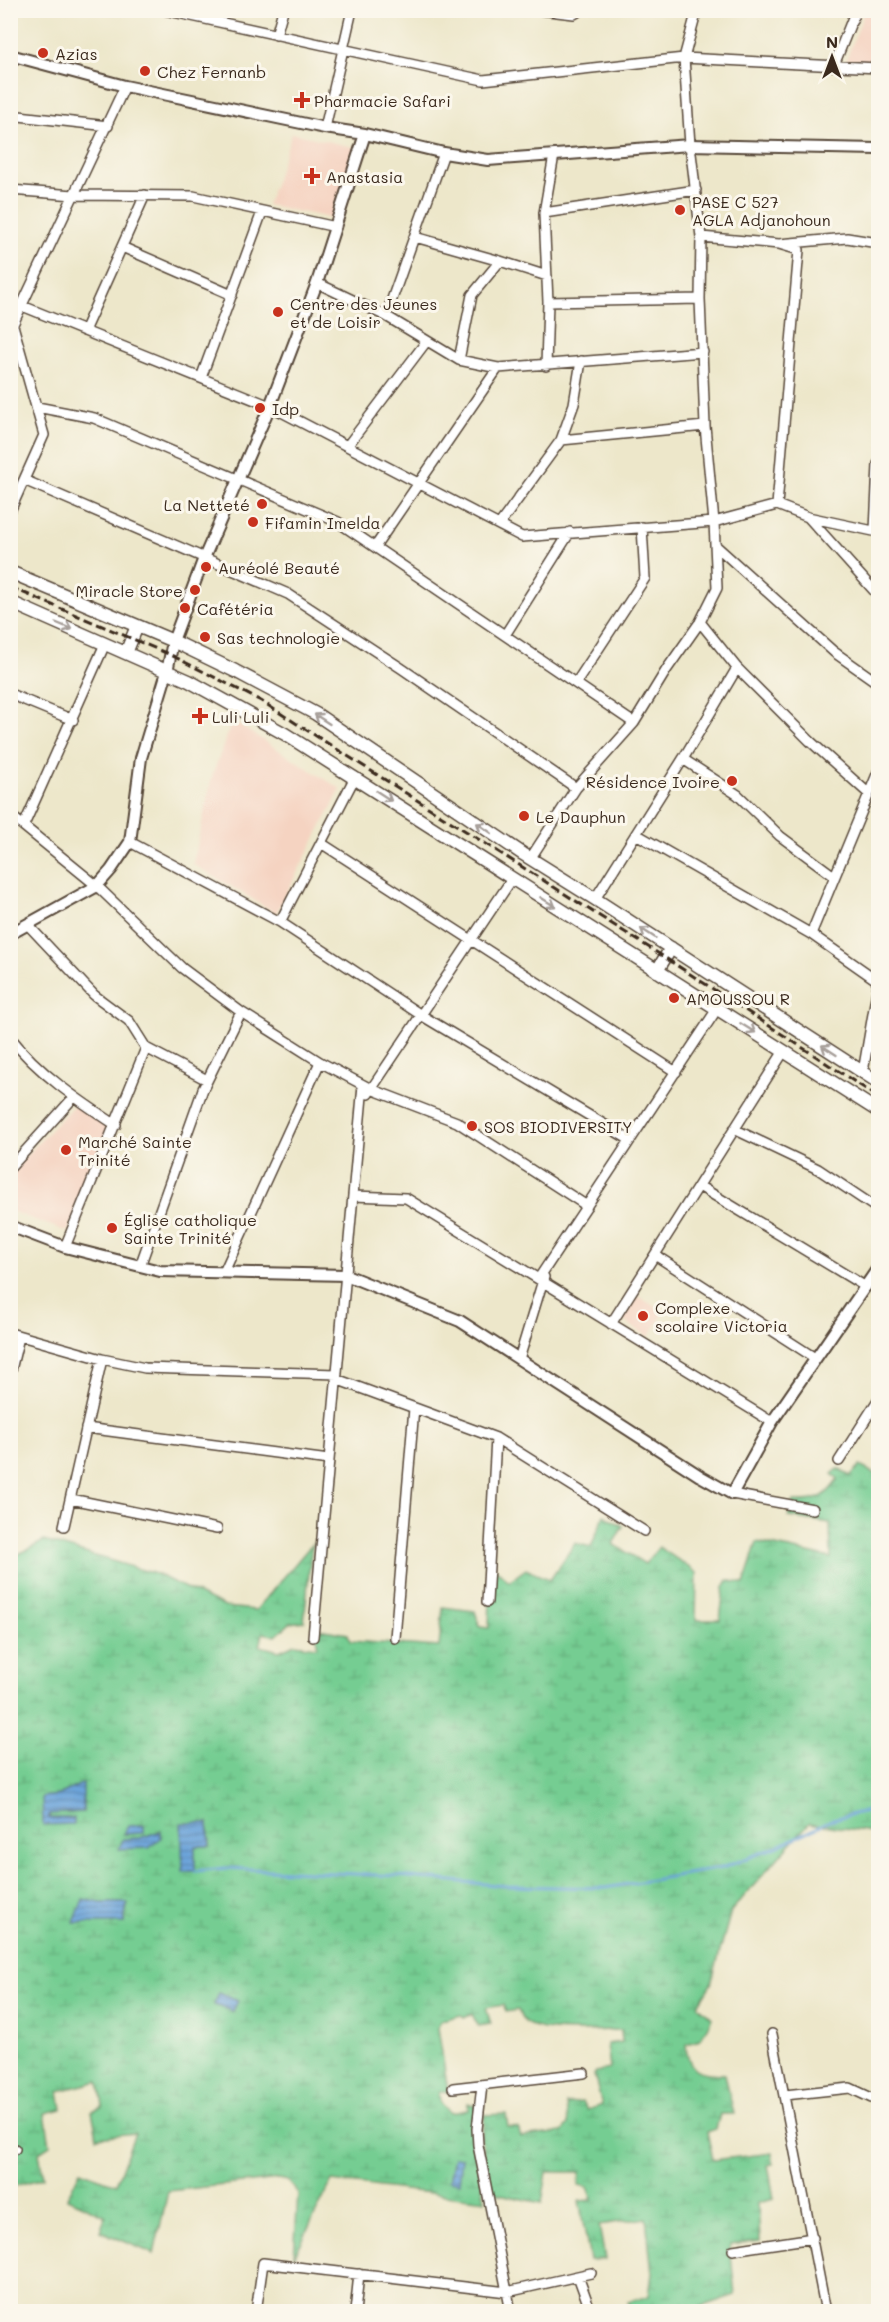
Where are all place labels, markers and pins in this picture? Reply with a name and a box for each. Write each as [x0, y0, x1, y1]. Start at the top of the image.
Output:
place label: Azias [55, 43, 98, 64]
marker: Azias [36, 46, 50, 60]
place label: Chez Fernanb [157, 61, 266, 82]
marker: Chez Fernanb [138, 64, 152, 78]
place label: Pharmacie Safari [314, 90, 451, 111]
marker: Pharmacie Safari [295, 93, 309, 107]
place label: Anastasia [326, 166, 403, 187]
marker: Anastasia [303, 167, 321, 185]
place label: PASE C 527 AGLA Adjanohoun [692, 191, 831, 230]
marker: PASE C 527 AGLA Adjanohoun [673, 203, 687, 217]
place label: Centre des Jeunes et de Loisir [290, 293, 437, 332]
marker: Centre des Jeunes et de Loisir [271, 305, 285, 319]
place label: Idp [272, 398, 299, 419]
marker: Idp [253, 401, 267, 415]
place label: La Netteté [164, 494, 250, 515]
marker: La Netteté [255, 497, 269, 511]
place label: Fifamin Imelda [265, 512, 380, 533]
marker: Fifamin Imelda [246, 515, 260, 529]
place label: Auréolé Beauté [218, 557, 340, 578]
marker: Auréolé Beauté [199, 560, 213, 574]
place label: Miracle Store [75, 580, 183, 601]
marker: Miracle Store [188, 583, 202, 597]
place label: Cafétéria [197, 598, 274, 619]
marker: Cafétéria [178, 601, 192, 615]
place label: Sas technologie [217, 627, 340, 648]
marker: Sas technologie [198, 630, 212, 644]
place label: Luli Luli [212, 706, 269, 727]
marker: Luli Luli [193, 709, 207, 723]
place label: Résidence Ivoire [586, 771, 720, 792]
marker: Résidence Ivoire [725, 774, 739, 788]
place label: Le Dauphun [536, 806, 626, 827]
marker: Le Dauphun [517, 809, 531, 823]
place label: AMOUSSOU R [686, 988, 790, 1009]
marker: AMOUSSOU R [667, 991, 681, 1005]
place label: SOS BIODIVERSITY [484, 1116, 633, 1137]
marker: SOS BIODIVERSITY [465, 1119, 479, 1133]
place label: Marché Sainte Trinité [78, 1131, 192, 1170]
marker: Marché Sainte Trinité [59, 1143, 73, 1157]
place label: Église catholique Sainte Trinité [124, 1209, 257, 1248]
marker: Église catholique Sainte Trinité [105, 1221, 119, 1235]
place label: Complexe scolaire Victoria [655, 1297, 788, 1336]
marker: Complexe scolaire Victoria [636, 1309, 650, 1323]

